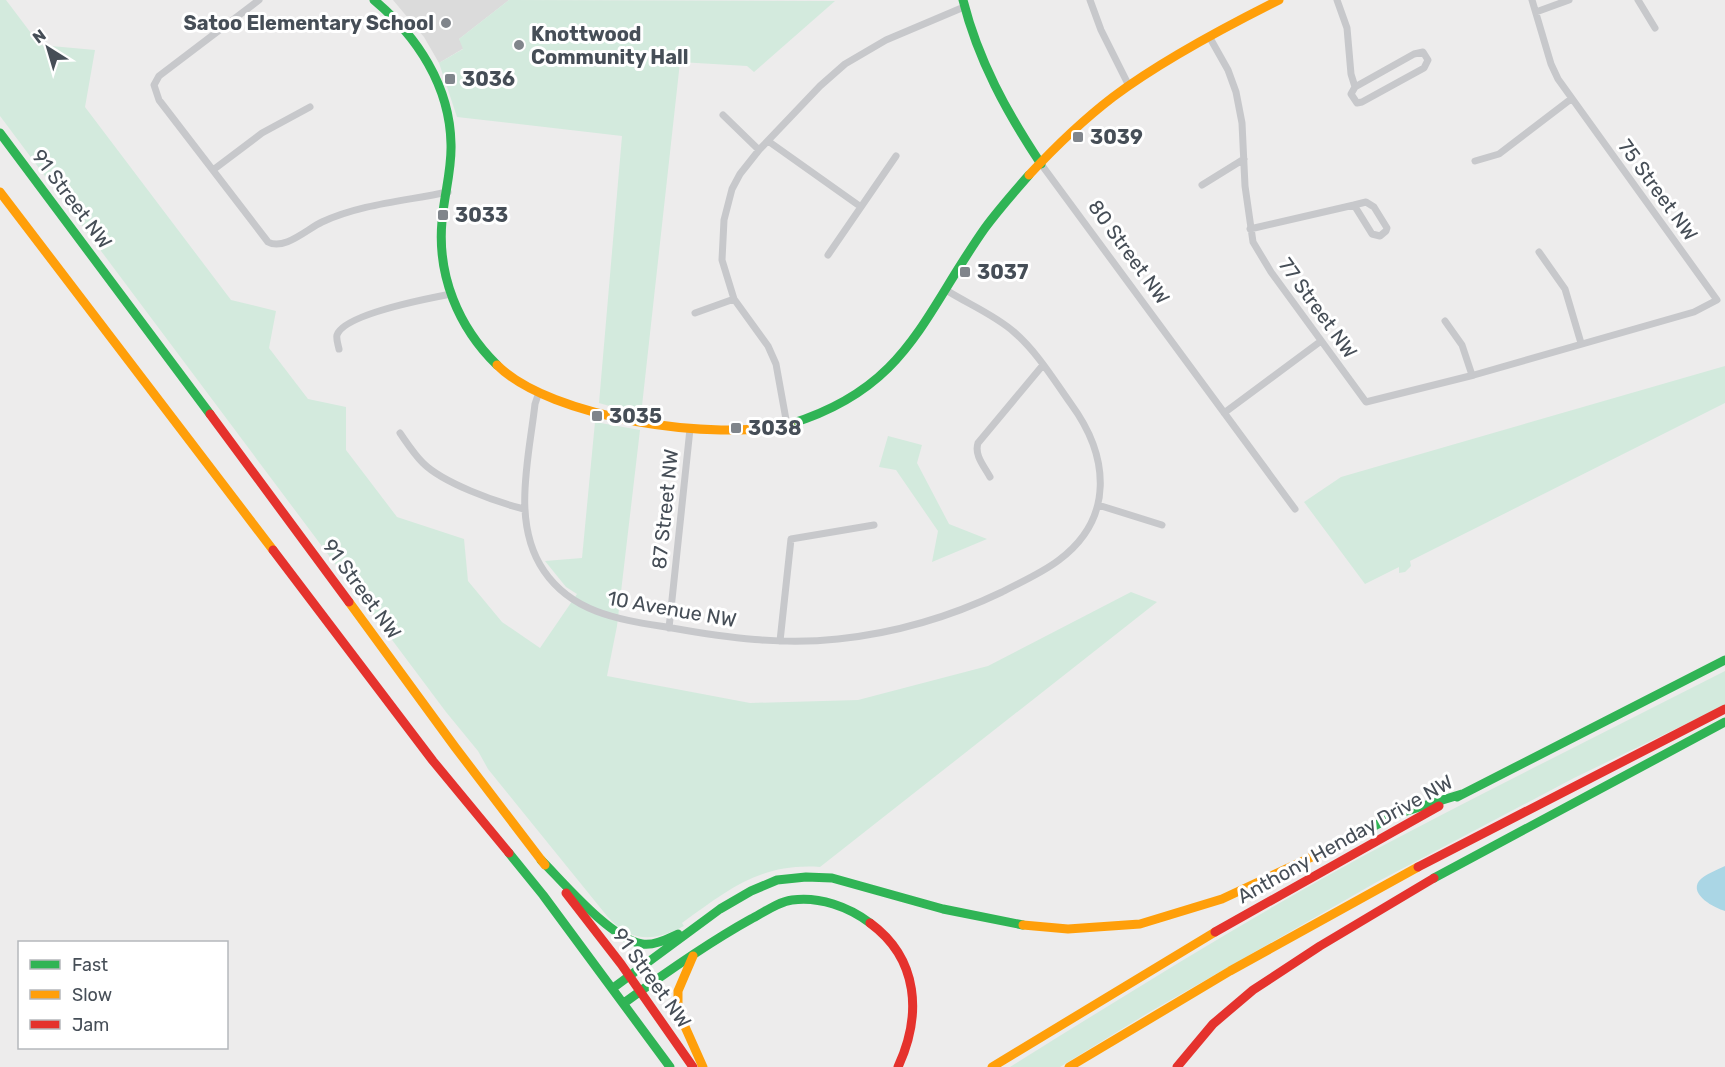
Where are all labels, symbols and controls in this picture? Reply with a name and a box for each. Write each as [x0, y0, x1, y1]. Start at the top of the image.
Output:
place label: Satoo Elementary School [184, 11, 434, 35]
marker: Satoo Elementary School [439, 16, 453, 30]
north arrow [18, 18, 78, 78]
place label: Knottwood Community Hall [531, 22, 688, 69]
text: N [29, 25, 50, 47]
marker: Knottwood Community Hall [512, 38, 526, 52]
place label: 3036 [462, 67, 515, 91]
marker: 3036 [443, 72, 457, 86]
place label: 3039 [1090, 125, 1143, 149]
marker: 3039 [1071, 130, 1085, 144]
street label: 75 Street NW [1613, 135, 1703, 245]
street label: 91 Street NW [27, 145, 117, 253]
street label: 80 Street NW [1083, 195, 1175, 309]
place label: 3033 [455, 203, 508, 227]
marker: 3033 [436, 208, 450, 222]
street label: 77 Street NW [1274, 253, 1362, 363]
place label: 3037 [977, 260, 1028, 284]
marker: 3037 [958, 265, 972, 279]
place label: 3035 [609, 404, 662, 428]
marker: 3035 [590, 409, 604, 423]
place label: 3038 [748, 416, 802, 440]
marker: 3038 [729, 421, 743, 435]
street label: 87 Street NW [647, 448, 683, 570]
street label: 91 Street NW [318, 534, 406, 644]
street label: 10 Avenue NW [606, 586, 738, 632]
street label: Anthony Henday Drive NW [1233, 770, 1457, 908]
street label: 91 Street NW [608, 923, 696, 1033]
legend [18, 941, 228, 1049]
text: Fast [72, 954, 108, 976]
text: Slow [72, 984, 112, 1006]
text: Jam [72, 1014, 109, 1036]

